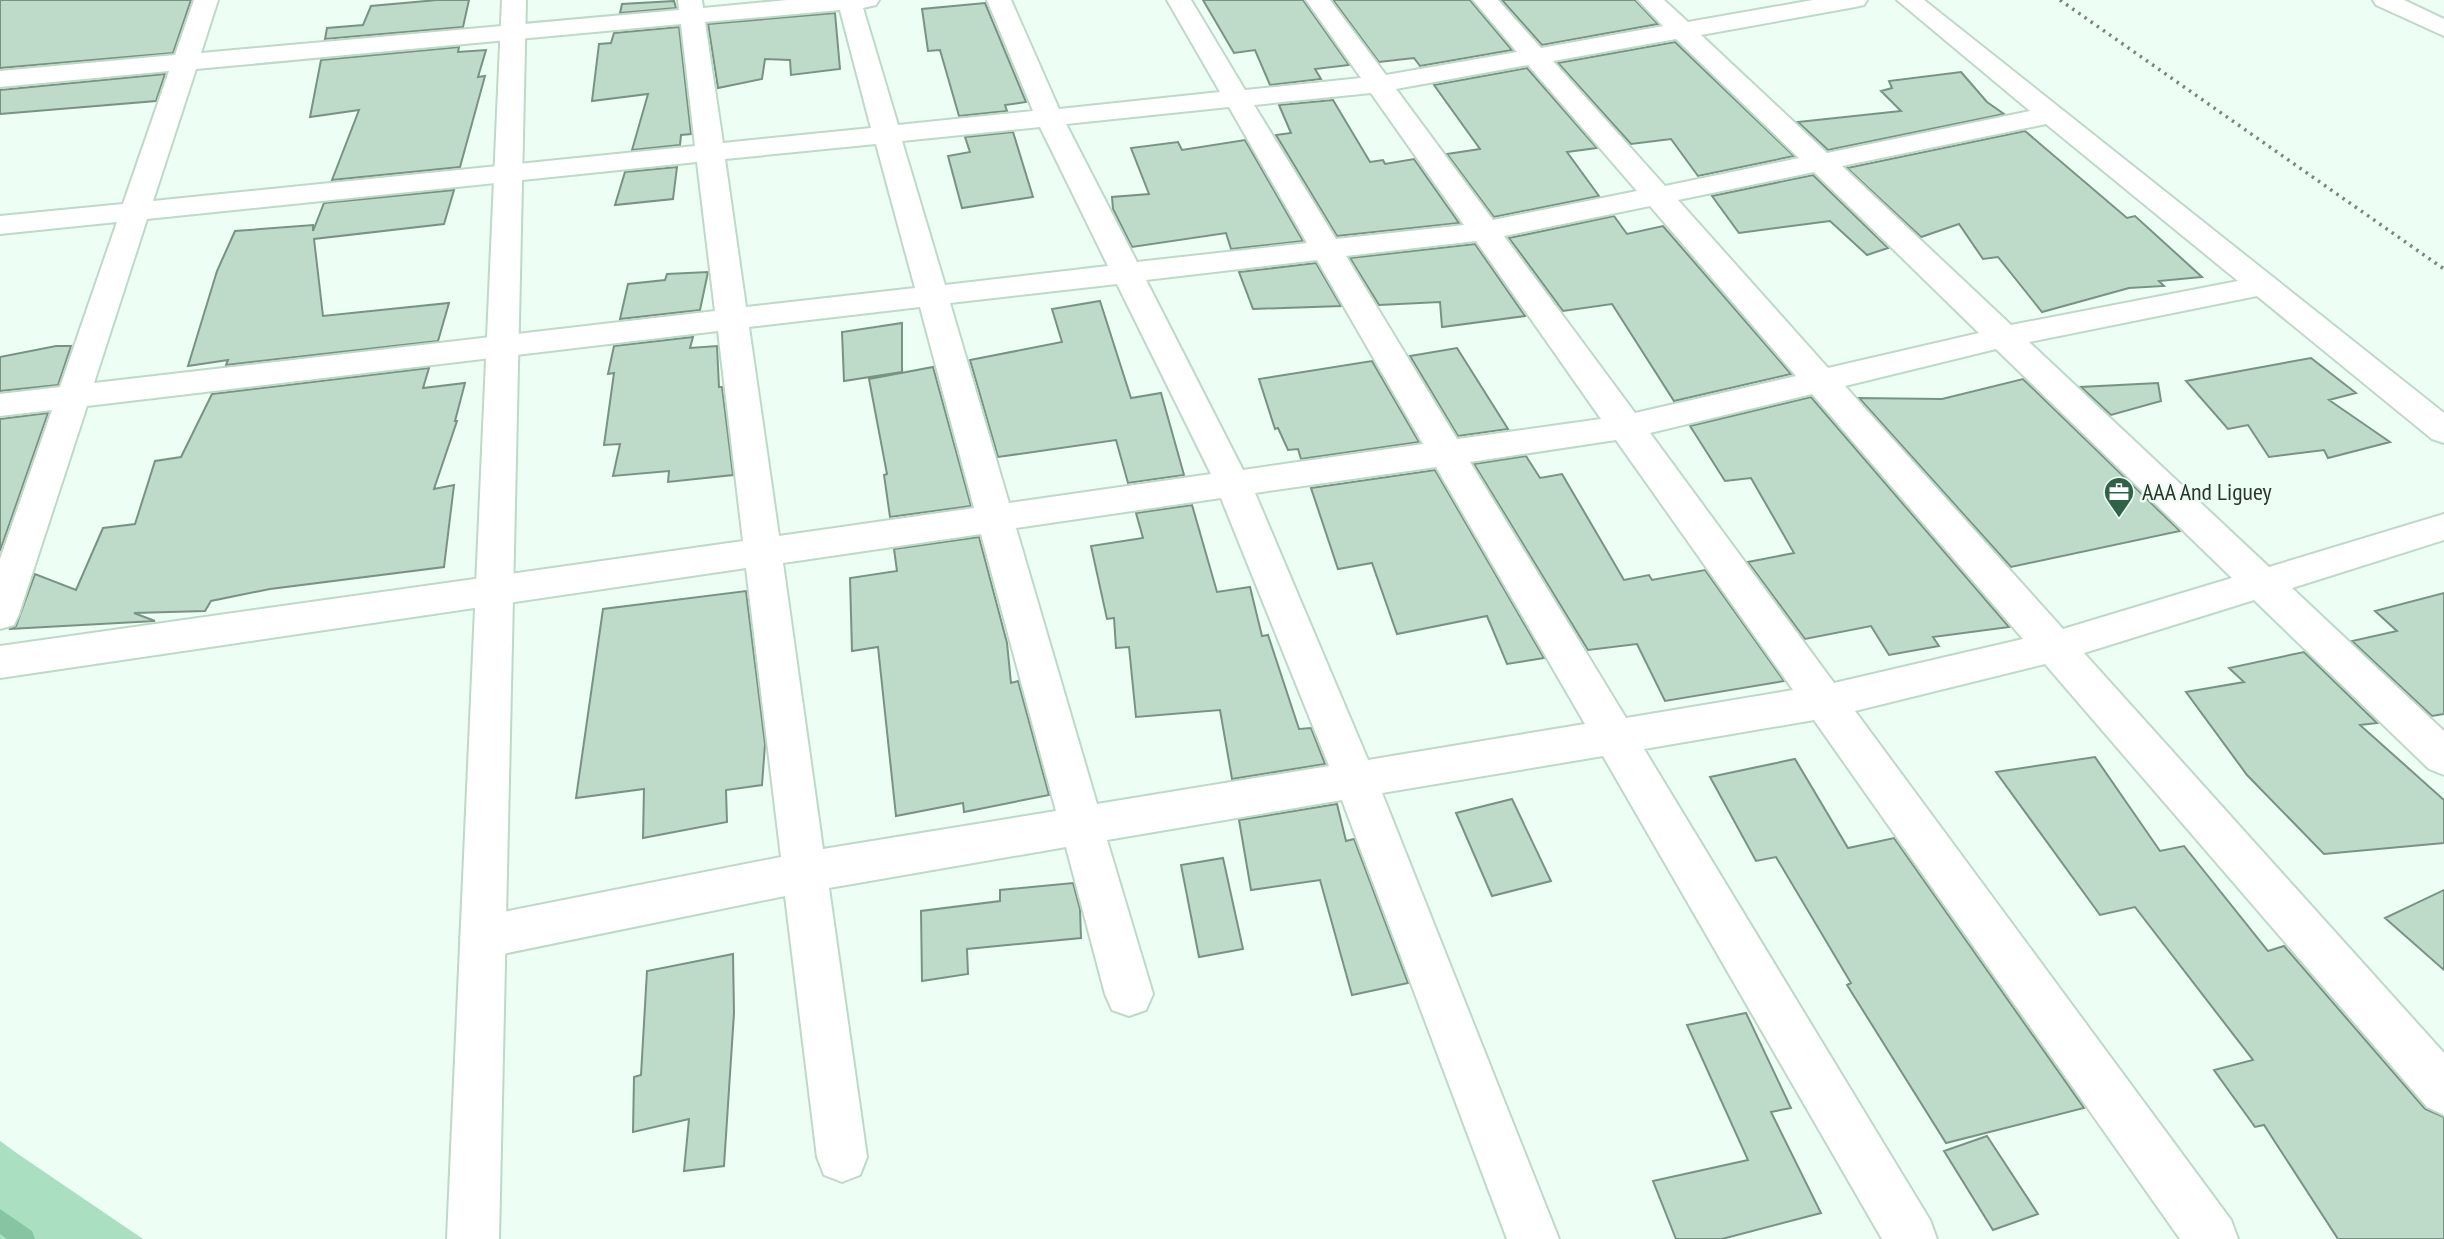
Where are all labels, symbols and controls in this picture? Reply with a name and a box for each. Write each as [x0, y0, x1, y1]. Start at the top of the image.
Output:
office icon: AAA And Liguey [2102, 475, 2136, 519]
place label: AAA And Liguey [2142, 476, 2272, 507]

